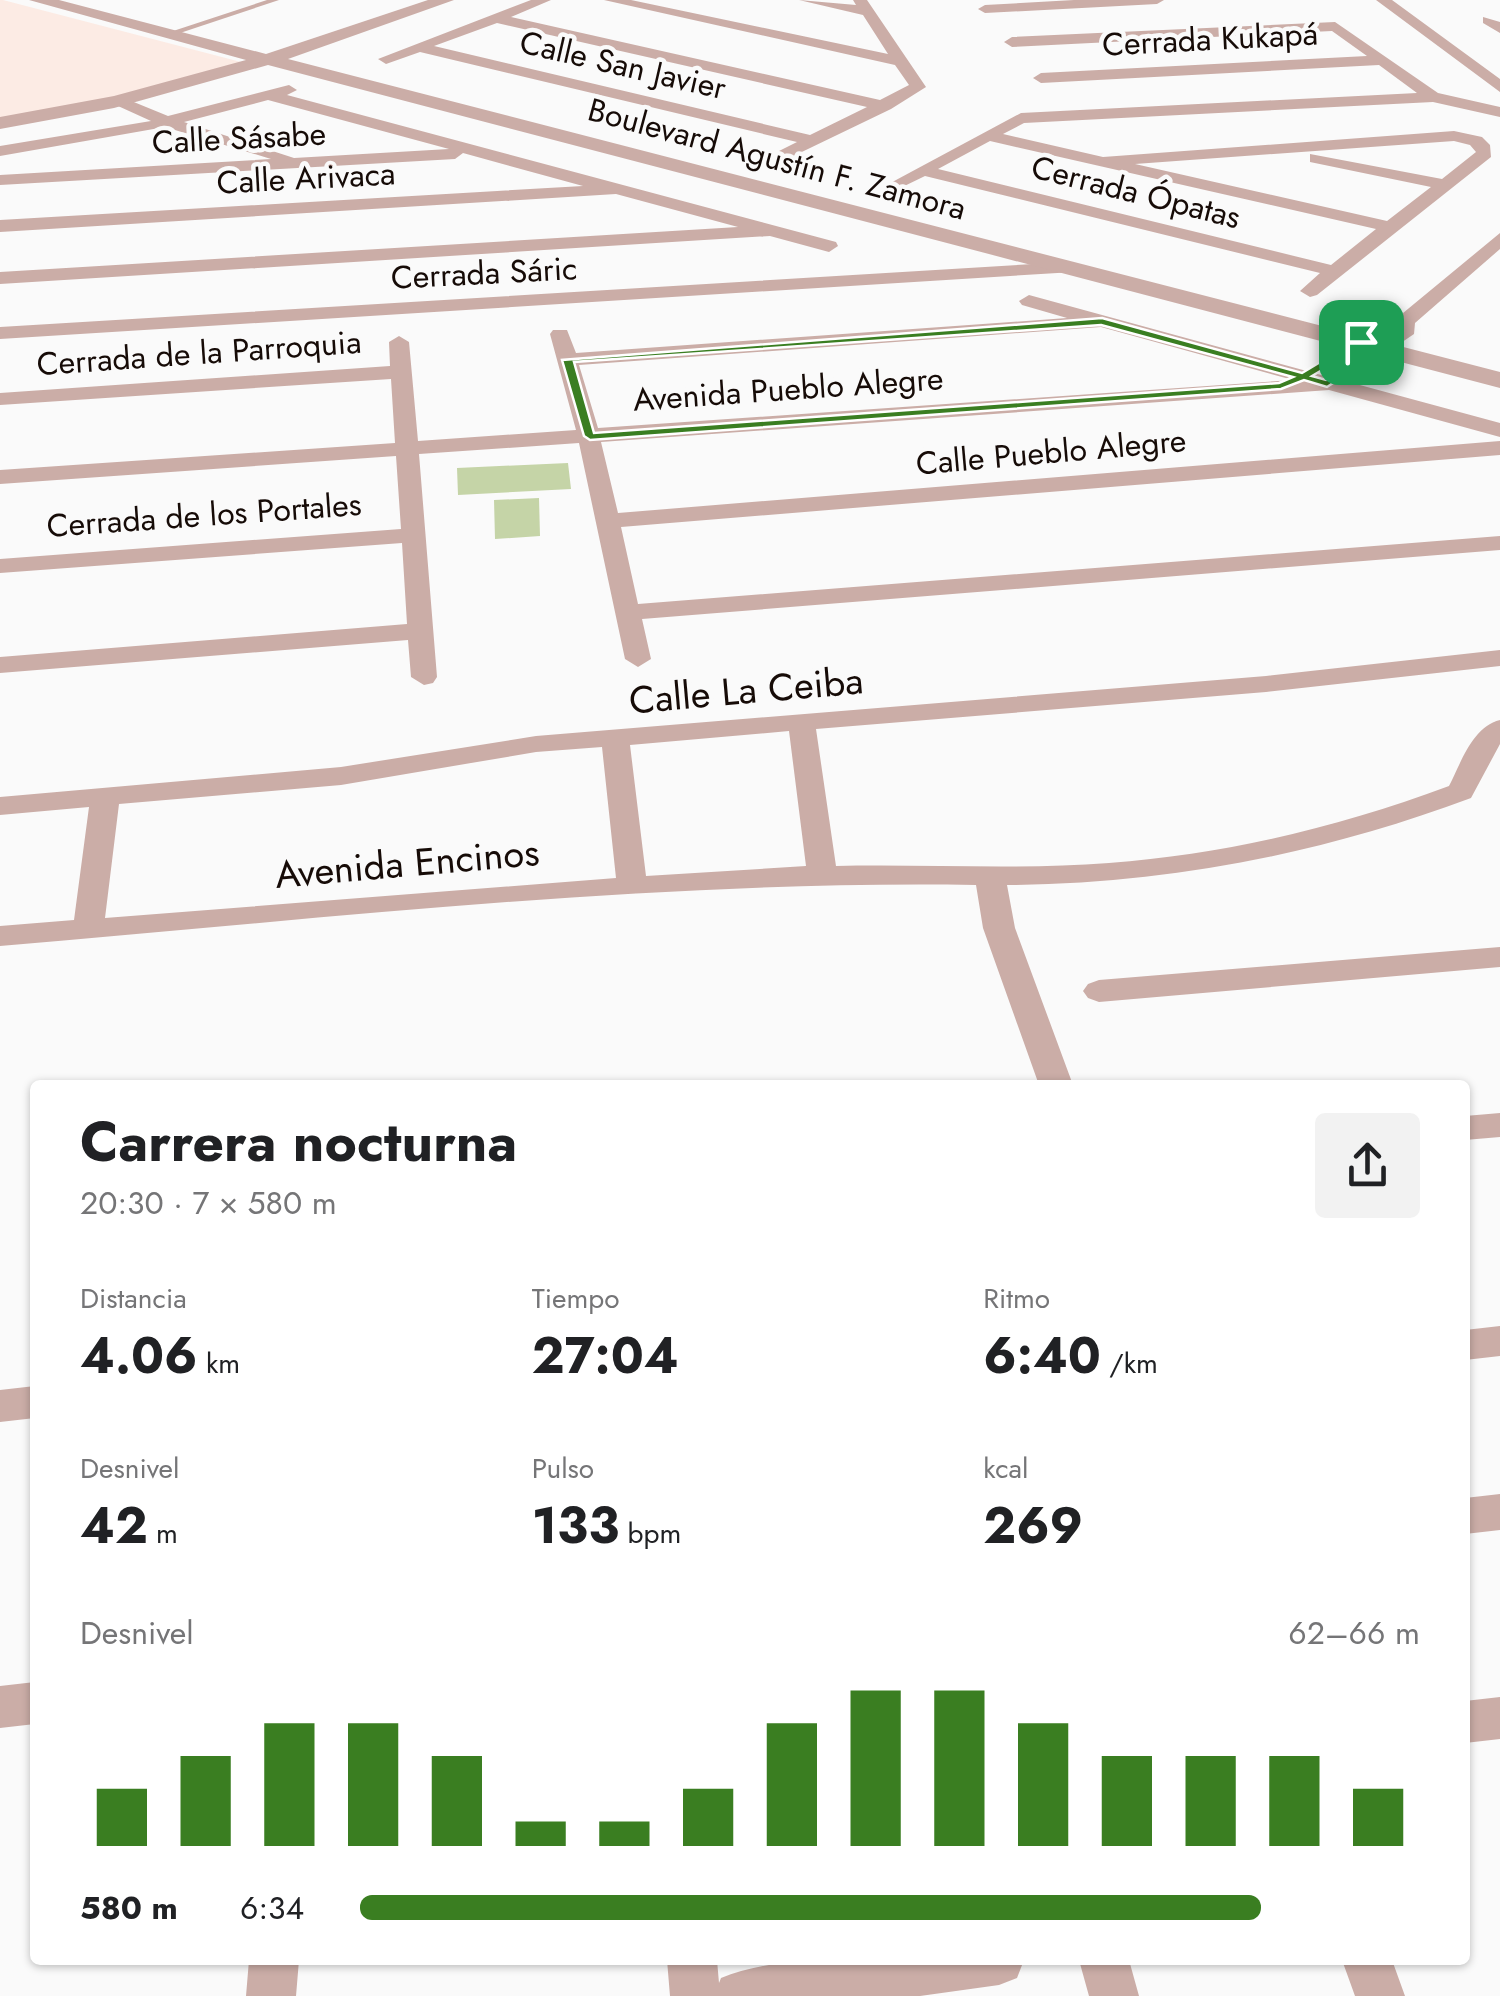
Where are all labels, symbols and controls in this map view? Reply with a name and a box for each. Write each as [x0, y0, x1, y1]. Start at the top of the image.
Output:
street label: Cerrada Kukapá [1101, 10, 1319, 68]
street label: Calle San Javier [515, 19, 731, 111]
street label: Boulevard Agustín F. Zamora [583, 86, 971, 232]
street label: Calle Sásabe [151, 110, 327, 166]
street label: Cerrada Ópatas [1027, 144, 1245, 240]
street label: Calle Arivaca [216, 150, 396, 206]
street label: Cerrada Sáric [390, 245, 578, 301]
pin [1319, 300, 1404, 385]
icon: arrive [1334, 315, 1389, 370]
street label: Cerrada de la Parroquia [35, 319, 363, 387]
street label: Avenida Pueblo Alegre [631, 355, 945, 423]
street label: Calle Pueblo Alegre [914, 417, 1188, 487]
street label: Cerrada de los Portales [45, 481, 363, 549]
street label: Calle La Ceiba [627, 652, 865, 728]
street label: Avenida Encinos [273, 824, 541, 902]
text: Carrera nocturna [80, 1102, 517, 1182]
button: share [1315, 1113, 1420, 1218]
text: 20:30 · 7 × 580 m [80, 1180, 337, 1226]
text: Distancia [80, 1278, 187, 1319]
text: Tiempo [532, 1278, 619, 1319]
text: Ritmo [983, 1278, 1050, 1319]
text: 4.06 [80, 1319, 198, 1392]
text: 27:04 [532, 1319, 679, 1392]
text: 6:40 [983, 1319, 1101, 1392]
text: km [198, 1343, 240, 1384]
text: /km [1101, 1343, 1158, 1384]
text: Desnivel [80, 1448, 180, 1489]
text: Pulso [532, 1448, 594, 1489]
text: kcal [983, 1448, 1029, 1489]
text: 42 [80, 1489, 148, 1562]
text: 133 [532, 1489, 619, 1562]
text: 269 [983, 1489, 1083, 1562]
text: m [148, 1513, 178, 1554]
text: bpm [619, 1513, 681, 1554]
text: Desnivel [80, 1610, 194, 1656]
text: 62–66 m [1288, 1610, 1420, 1656]
text: 580 m [80, 1885, 178, 1931]
text: 6:34 [240, 1885, 304, 1931]

